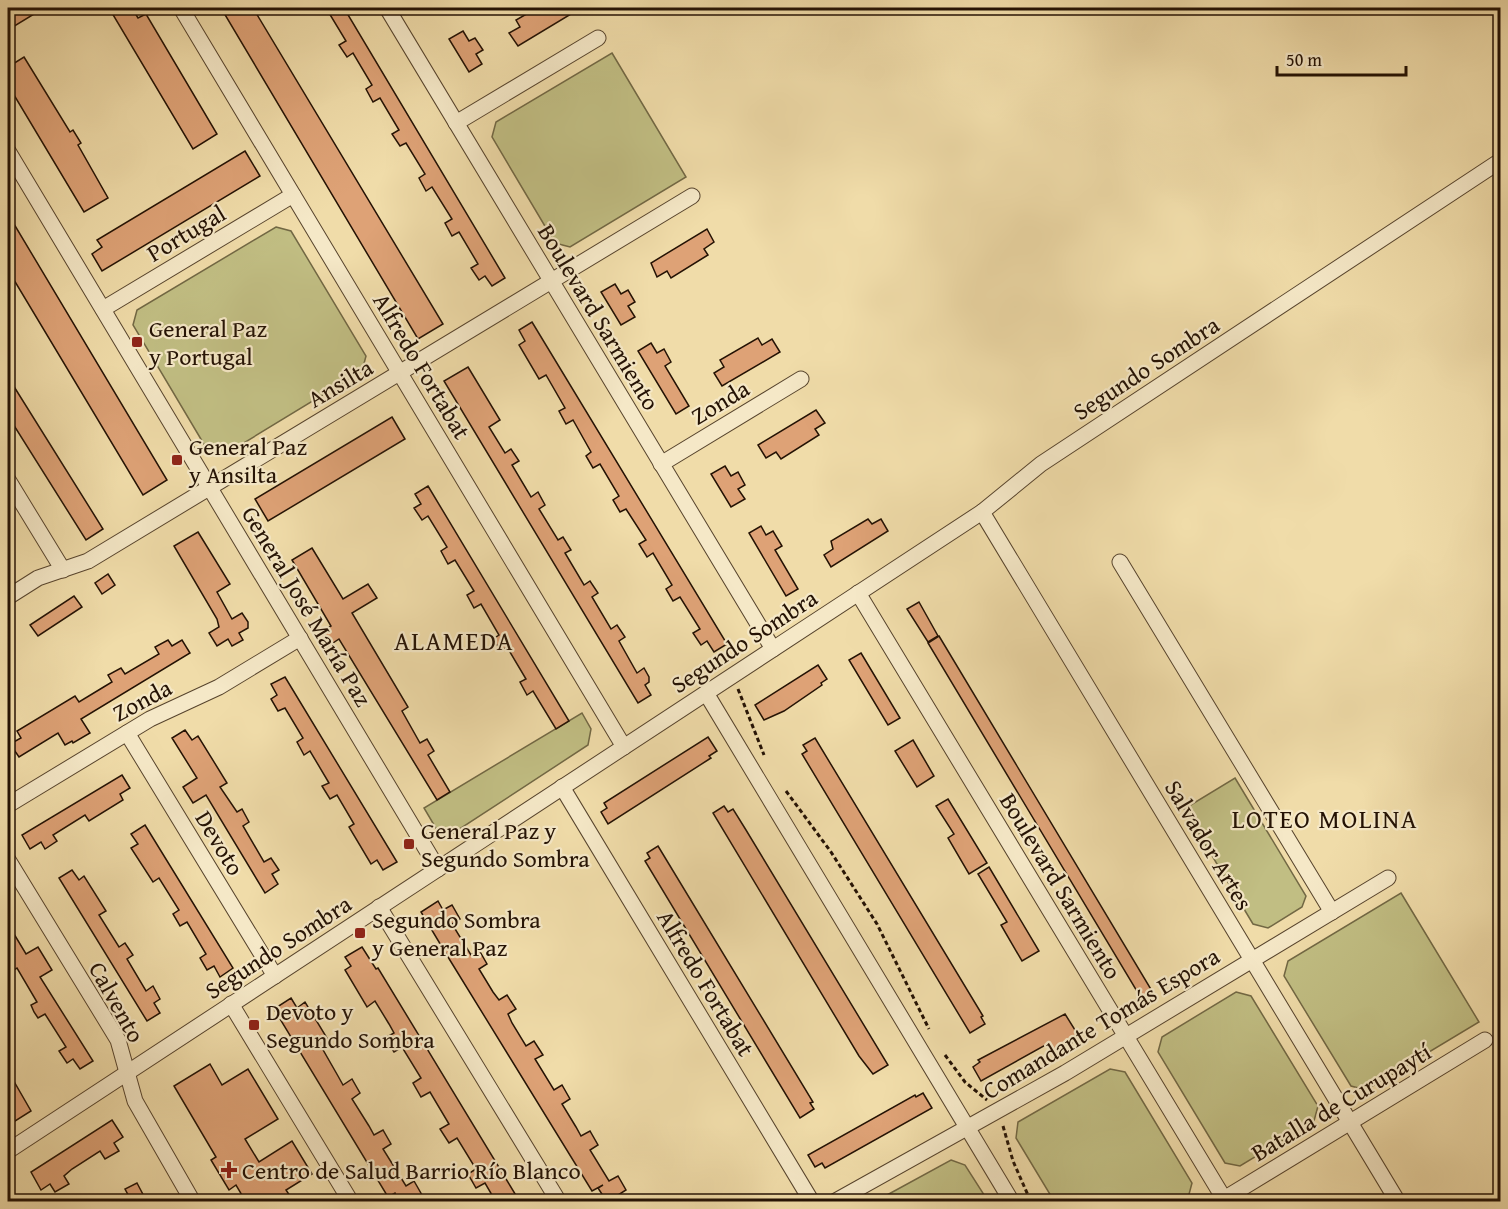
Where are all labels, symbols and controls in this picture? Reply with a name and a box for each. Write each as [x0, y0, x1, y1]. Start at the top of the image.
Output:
scale bar [1277, 39, 1406, 77]
text: 50 m [1286, 46, 1322, 73]
street label: Portugal [140, 196, 232, 270]
street label: Boulevard Sarmiento [529, 217, 669, 417]
street label: Alfredo Fortabat [364, 286, 480, 446]
street label: Segundo Sombra [1066, 307, 1227, 429]
place label: General Paz y Portugal [148, 311, 267, 374]
marker: General Paz y Portugal [130, 335, 144, 349]
street label: Ansilta [301, 349, 380, 416]
street label: Zonda [684, 371, 756, 433]
place label: General Paz y Ansilta [188, 429, 307, 492]
marker: General Paz y Ansilta [170, 453, 184, 467]
street label: General José María Paz [233, 499, 381, 713]
street label: Segundo Sombra [664, 580, 825, 702]
district label: ALAMEDA [394, 621, 514, 660]
street label: Zonda [106, 670, 178, 730]
street label: Salvador Artes [1156, 773, 1262, 917]
street label: Boulevard Sarmiento [991, 786, 1131, 986]
district label: LOTEO MOLINA [1232, 799, 1418, 838]
street label: Devoto [187, 804, 253, 882]
place label: General Paz y Segundo Sombra [421, 813, 590, 876]
marker: General Paz y Segundo Sombra [402, 837, 416, 851]
street label: Segundo Sombra [198, 886, 359, 1008]
place label: Segundo Sombra y General Paz [371, 902, 541, 965]
street label: Alfredo Fortabat [648, 903, 764, 1063]
marker: Segundo Sombra y General Paz [353, 926, 367, 940]
street label: Comandante Tomás Espora [976, 938, 1227, 1108]
street label: Calvento [80, 955, 154, 1049]
place label: Devoto y Segundo Sombra [266, 994, 435, 1057]
marker: Devoto y Segundo Sombra [247, 1018, 261, 1032]
street label: Batalla de Curupaytí [1244, 1034, 1439, 1170]
place label: Centro de Salud Barrio Río Blanco [242, 1153, 581, 1188]
marker: Centro de Salud Barrio Río Blanco [220, 1161, 238, 1179]

